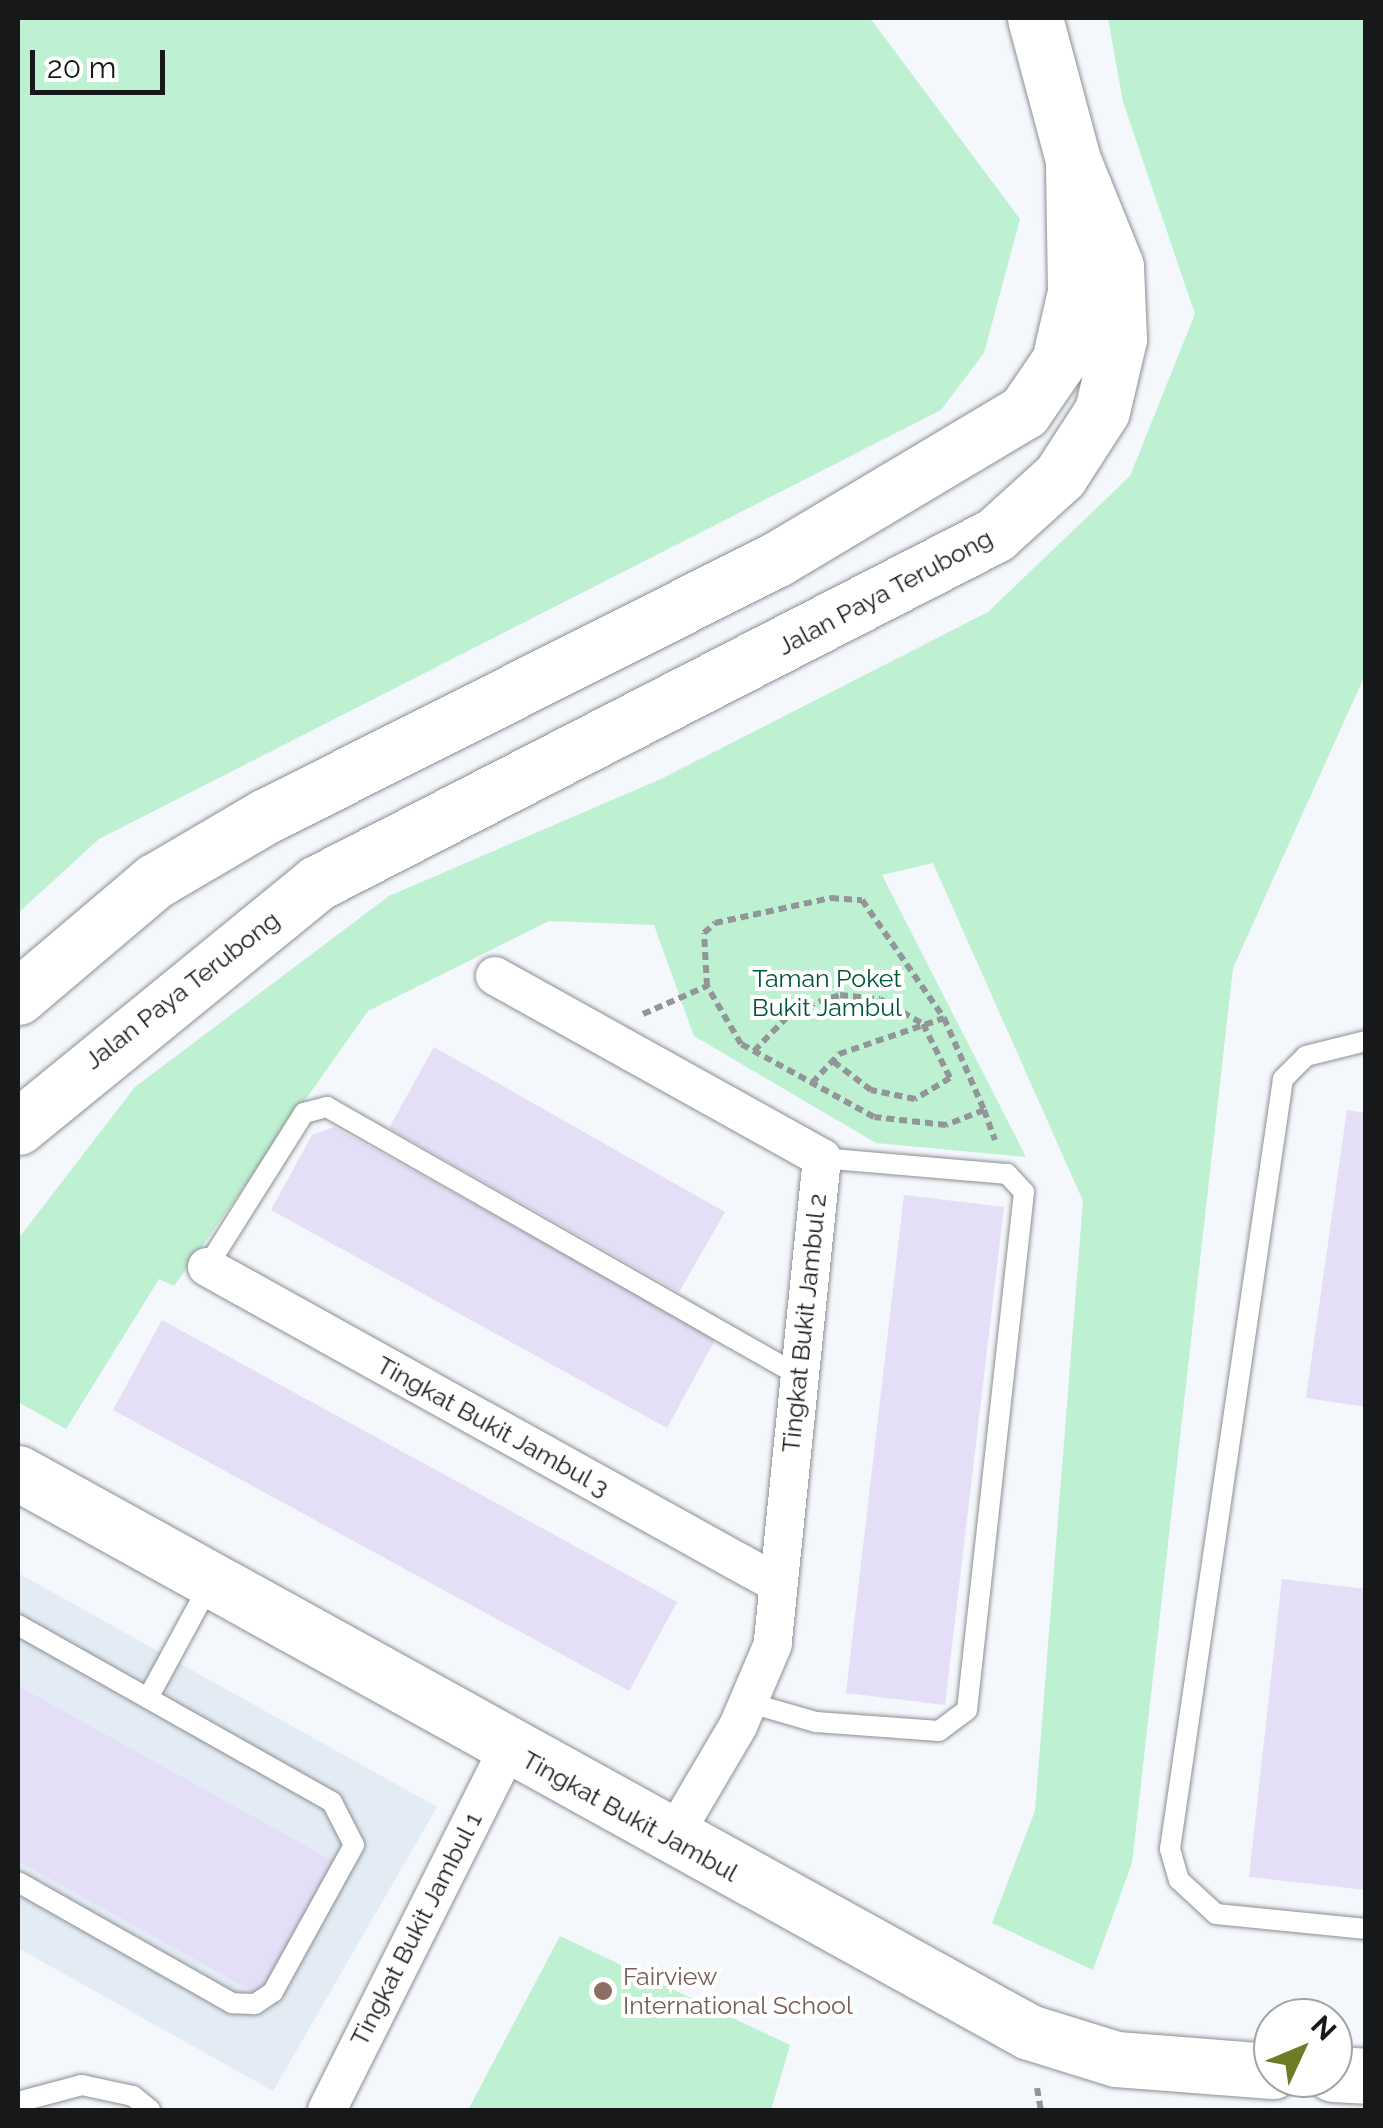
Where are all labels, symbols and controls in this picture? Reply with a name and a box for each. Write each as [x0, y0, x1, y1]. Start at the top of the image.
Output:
scale bar [35, 30, 170, 92]
text: 20 m [47, 50, 116, 85]
street label: Jalan Paya Terubong [772, 522, 998, 662]
street label: Jalan Paya Terubong [78, 904, 286, 1076]
park label: Taman Poket Bukit Jambul [752, 964, 902, 1023]
street label: Tingkat Bukit Jambul 2 [775, 1191, 833, 1455]
street label: Tingkat Bukit Jambul 3 [371, 1349, 615, 1503]
street label: Tingkat Bukit Jambul [517, 1744, 743, 1888]
street label: Tingkat Bukit Jambul 1 [344, 1806, 488, 2052]
place label: Fairview International School [623, 1962, 853, 2021]
marker: Fairview International School [592, 1980, 614, 2002]
north arrow [1253, 1998, 1353, 2098]
text: N [1304, 2009, 1343, 2047]

